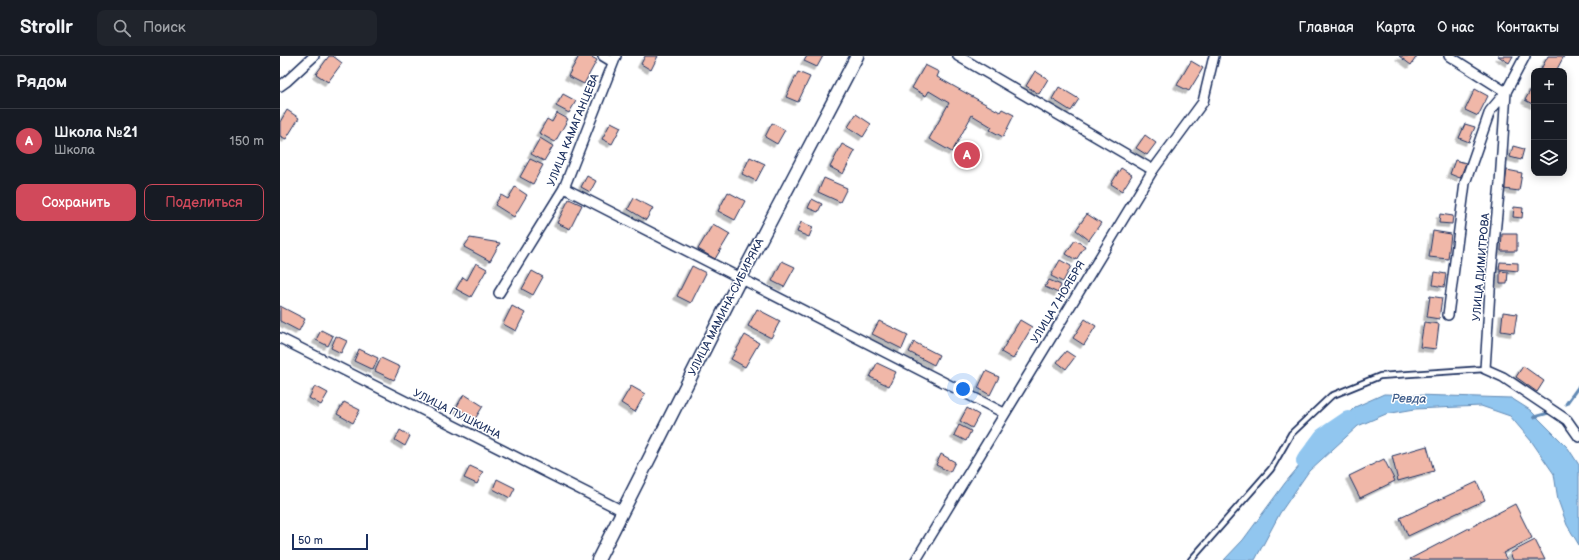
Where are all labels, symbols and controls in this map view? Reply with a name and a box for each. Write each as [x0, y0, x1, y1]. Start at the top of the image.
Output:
search box [97, 10, 377, 46]
text: Strollr [20, 16, 73, 39]
icon: search [111, 17, 133, 39]
text: Поиск [143, 18, 186, 37]
text: Главная [1299, 19, 1354, 36]
text: Карта [1376, 19, 1415, 36]
text: О нас [1437, 19, 1474, 36]
text: Контакты [1496, 19, 1559, 36]
map controls [1531, 68, 1567, 176]
button: + [1531, 68, 1567, 104]
text: Рядом [16, 72, 67, 92]
street label: УЛИЦА КАМАГАНЦЕВА [544, 72, 602, 188]
button: − [1531, 104, 1567, 140]
text: Школа №21 [54, 123, 138, 142]
text: A [25, 133, 33, 149]
text: 150 m [230, 133, 264, 149]
pin: A [954, 140, 980, 170]
button: layers [1531, 140, 1567, 176]
text: Школа [54, 142, 95, 158]
button: Сохранить [16, 184, 136, 221]
button: Поделиться [144, 184, 264, 221]
street label: УЛИЦА ДИМИТРОВА [1470, 212, 1492, 322]
street label: УЛИЦА МАМИНА-СИБИРЯКА [686, 236, 766, 378]
street label: УЛИЦА 7 НОЯБРЯ [1028, 258, 1088, 346]
your location [953, 379, 973, 399]
street label: УЛИЦА ПУШКИНА [411, 386, 503, 442]
water label: Ревда [1391, 391, 1427, 407]
scale bar [292, 532, 368, 551]
text: 50 m [298, 534, 323, 547]

